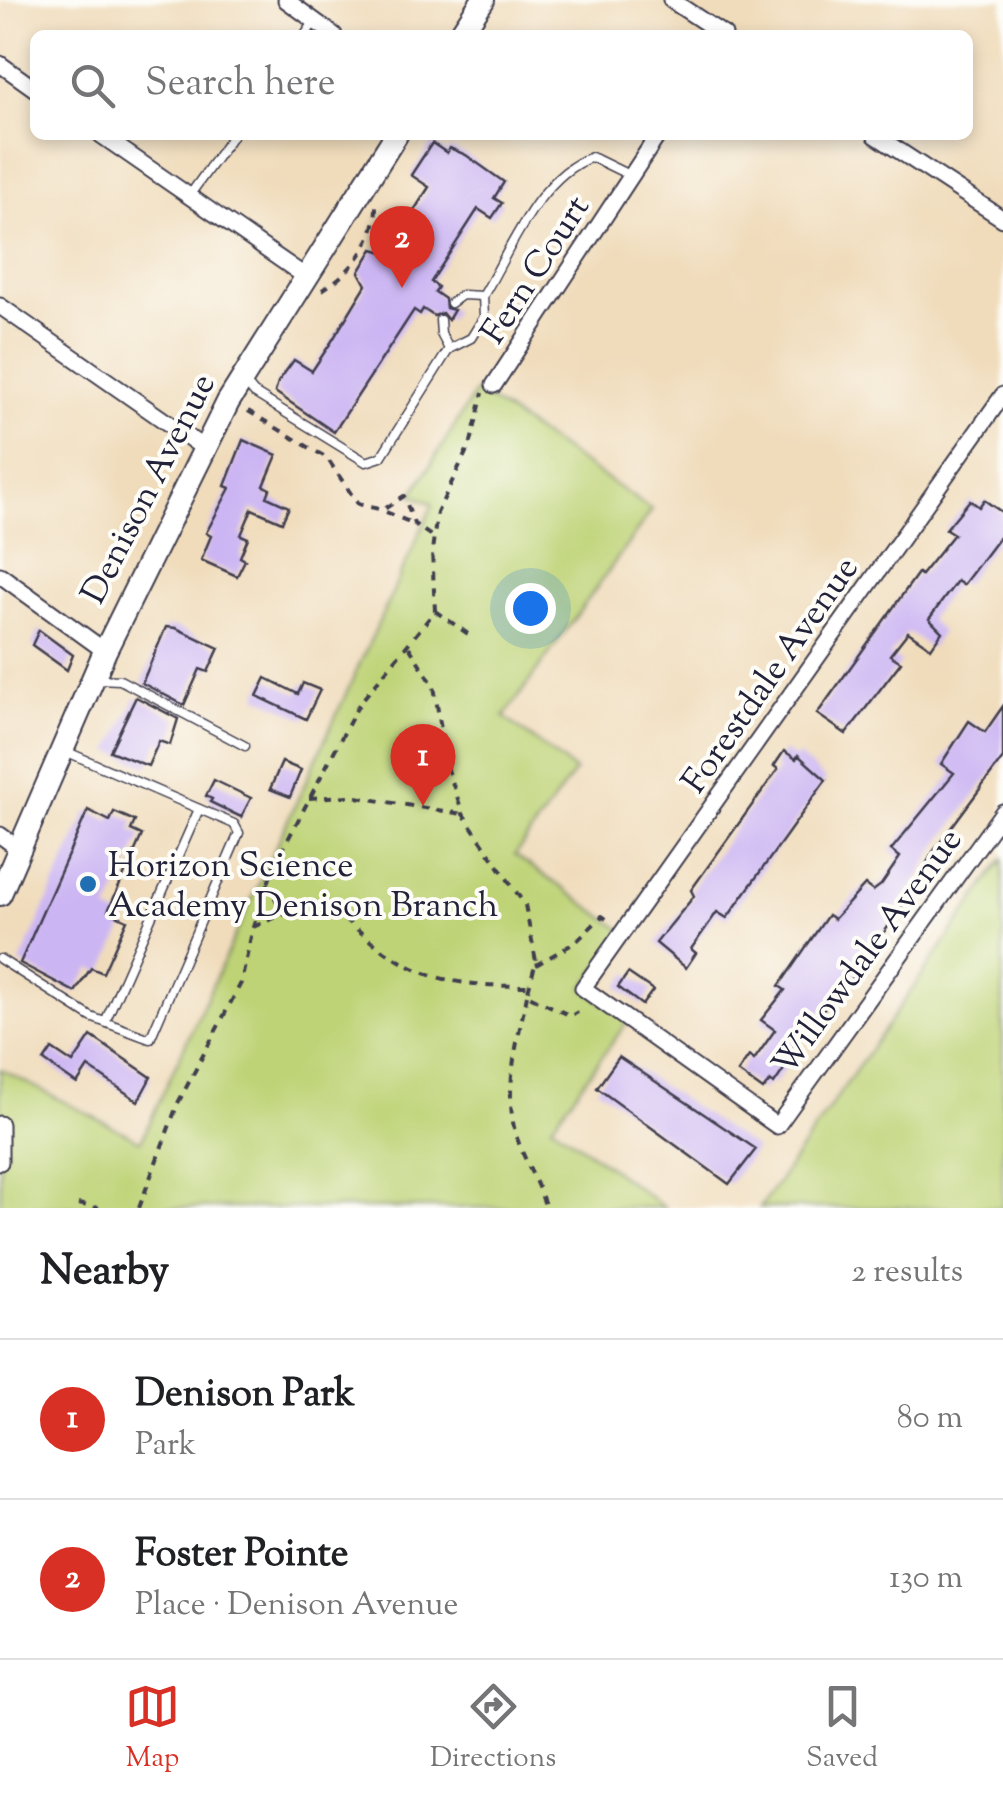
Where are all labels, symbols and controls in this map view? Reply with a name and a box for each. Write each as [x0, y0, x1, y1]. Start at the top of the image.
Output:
search box [30, 30, 973, 140]
icon: search [65, 58, 120, 113]
text: Search here [145, 58, 336, 112]
street label: Fern Court [470, 187, 604, 355]
pin: 2 [370, 206, 434, 288]
street label: Denison Avenue [70, 365, 230, 614]
street label: Forestdale Avenue [671, 547, 873, 805]
your location [505, 583, 556, 634]
pin: 1 [390, 724, 456, 806]
street label: Willowdale Avenue [761, 819, 976, 1087]
place label: Horizon Science Academy Denison Branch [108, 842, 498, 933]
marker: Horizon Science Academy Denison Branch [77, 873, 99, 895]
text: Nearby [40, 1243, 169, 1303]
text: 2 results [851, 1250, 963, 1296]
text: Denison Park [135, 1369, 355, 1423]
text: 1 [67, 1396, 78, 1442]
text: 80 m [897, 1396, 963, 1442]
text: Park [135, 1423, 196, 1469]
text: Foster Pointe [135, 1529, 348, 1583]
text: 2 [65, 1556, 80, 1602]
text: 130 m [889, 1556, 963, 1602]
text: Place · Denison Avenue [135, 1583, 458, 1629]
tab: Map [125, 1679, 180, 1779]
tab: Directions [430, 1679, 556, 1779]
tab: Saved [806, 1679, 878, 1779]

